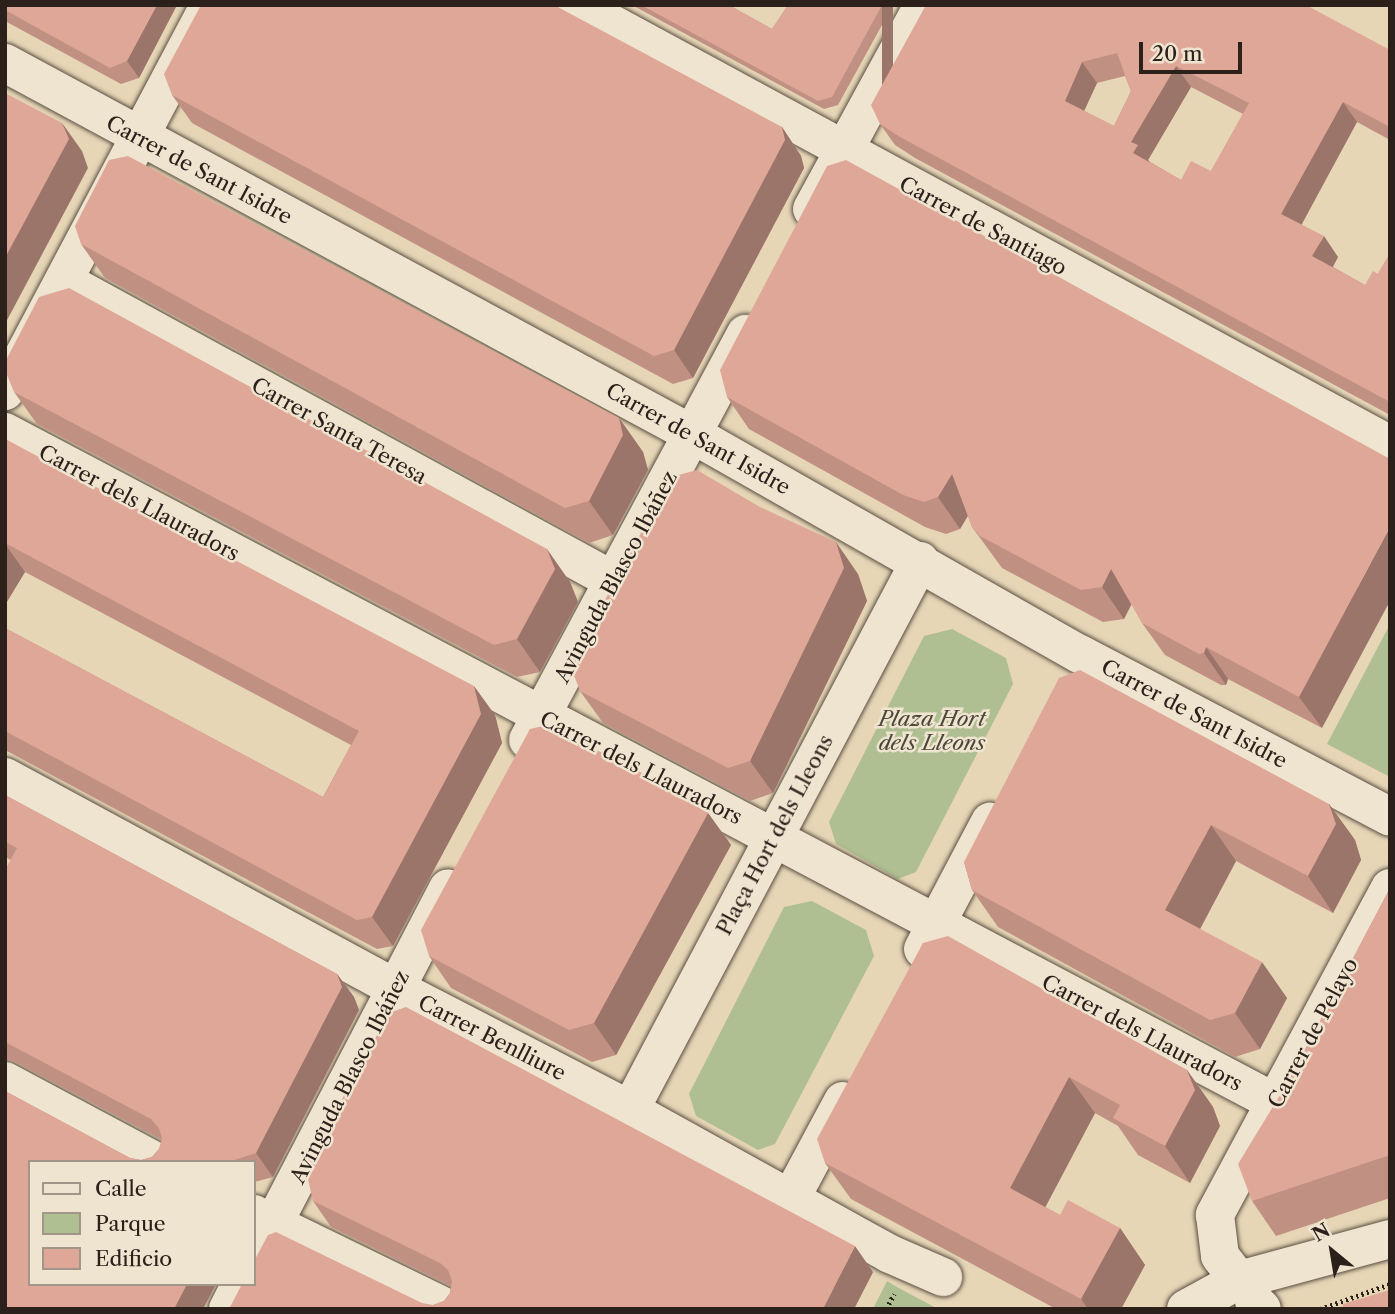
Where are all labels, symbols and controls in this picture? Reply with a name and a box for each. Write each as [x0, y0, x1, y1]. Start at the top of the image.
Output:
scale bar [1143, 28, 1246, 72]
text: 20 m [1152, 41, 1203, 66]
street label: Carrer de Sant Isidre [102, 110, 296, 230]
street label: Carrer de Santiago [895, 171, 1071, 281]
street label: Carrer Santa Teresa [246, 372, 432, 490]
street label: Carrer de Sant Isidre [601, 378, 795, 500]
street label: Carrer dels Llauradors [34, 439, 244, 567]
street label: Avinguda Blasco Ibáñez [549, 467, 683, 687]
street label: Carrer de Sant Isidre [1097, 654, 1291, 774]
street label: Carrer dels Llauradors [536, 706, 746, 830]
park label: Plaza Hort dels Lleons [878, 706, 986, 756]
street label: Plaça Hort dels Lleons [711, 730, 839, 940]
street label: Carrer de Pelayo [1263, 953, 1363, 1113]
street label: Avinguda Blasco Ibáñez [285, 966, 415, 1188]
street label: Carrer dels Llauradors [1037, 969, 1247, 1097]
street label: Carrer Benlliure [414, 990, 570, 1086]
legend [28, 1160, 256, 1286]
text: Calle [95, 1176, 147, 1201]
text: Parque [95, 1211, 166, 1236]
north arrow [1297, 1216, 1367, 1286]
text: N [1308, 1218, 1334, 1246]
text: Edificio [95, 1246, 172, 1271]

